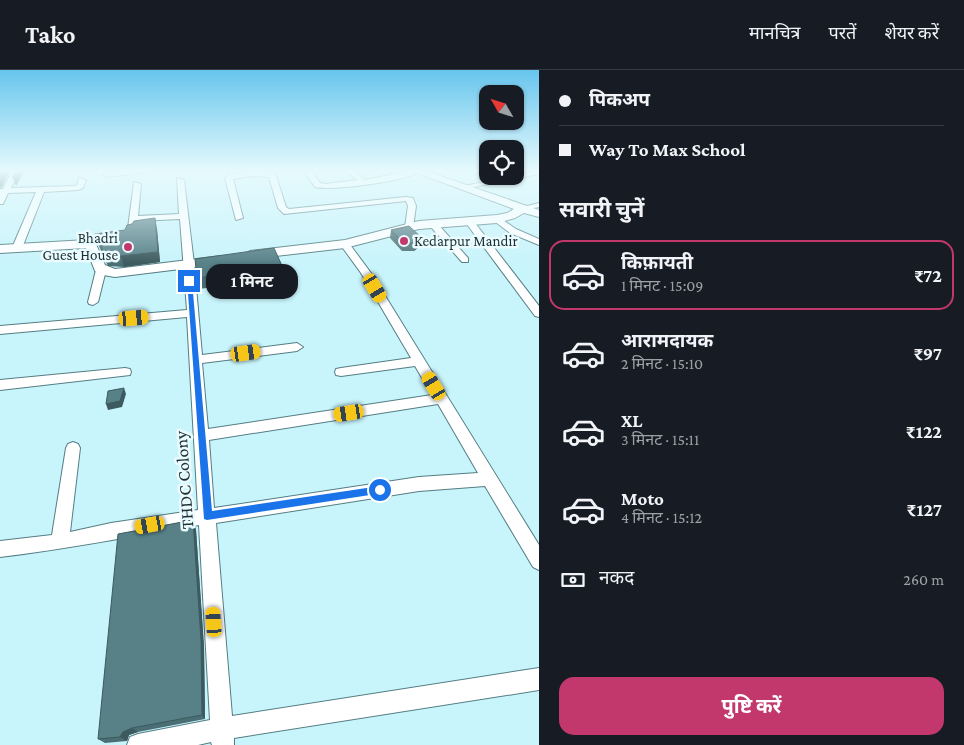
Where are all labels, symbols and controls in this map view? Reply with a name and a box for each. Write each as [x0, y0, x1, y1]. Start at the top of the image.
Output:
text: Tako [25, 21, 75, 48]
text: मानचित्र [749, 23, 801, 43]
text: परतें [829, 23, 856, 43]
text: शेयर करें [884, 23, 939, 43]
north arrow [479, 85, 524, 130]
map controls [479, 85, 524, 185]
text: पिकअप [589, 89, 650, 110]
text: Way To Max School [589, 139, 746, 160]
button: locate [479, 140, 524, 185]
text: सवारी चुनें [559, 197, 644, 222]
place label: Bhadri Guest House [43, 230, 118, 263]
place label: Kedarpur Mandir [414, 233, 518, 250]
marker: Kedarpur Mandir [398, 235, 410, 247]
marker: Bhadri Guest House [122, 241, 134, 253]
text: किफ़ायती [621, 252, 693, 273]
icon: car [561, 253, 606, 298]
callout: 1 मिनट [206, 264, 299, 298]
text: ₹72 [914, 265, 942, 286]
route end [178, 270, 200, 292]
car [360, 271, 389, 305]
text: 1 मिनट [231, 273, 273, 290]
text: 1 मिनट · 15:09 [621, 277, 704, 294]
car [118, 309, 149, 327]
text: आरामदायक [621, 330, 713, 351]
icon: car [561, 331, 606, 376]
car [230, 343, 261, 363]
text: ₹97 [913, 343, 942, 364]
text: 2 मिनट · 15:10 [621, 355, 703, 372]
car [419, 369, 448, 403]
car [333, 403, 364, 423]
icon: car [561, 409, 606, 454]
text: XL [621, 410, 643, 431]
text: ₹122 [906, 421, 942, 442]
street label: THDC Colony [171, 429, 197, 530]
text: 3 मिनट · 15:11 [621, 431, 699, 448]
route start [369, 479, 391, 501]
icon: car [561, 487, 606, 532]
text: Moto [621, 488, 664, 509]
text: ₹127 [906, 499, 942, 520]
text: 4 मिनट · 15:12 [621, 509, 702, 526]
car [133, 515, 166, 535]
icon: cash [559, 566, 587, 594]
text: नकद [599, 567, 634, 588]
text: 260 m [903, 571, 944, 588]
car [205, 607, 222, 637]
button: पुष्टि करें [559, 677, 944, 735]

